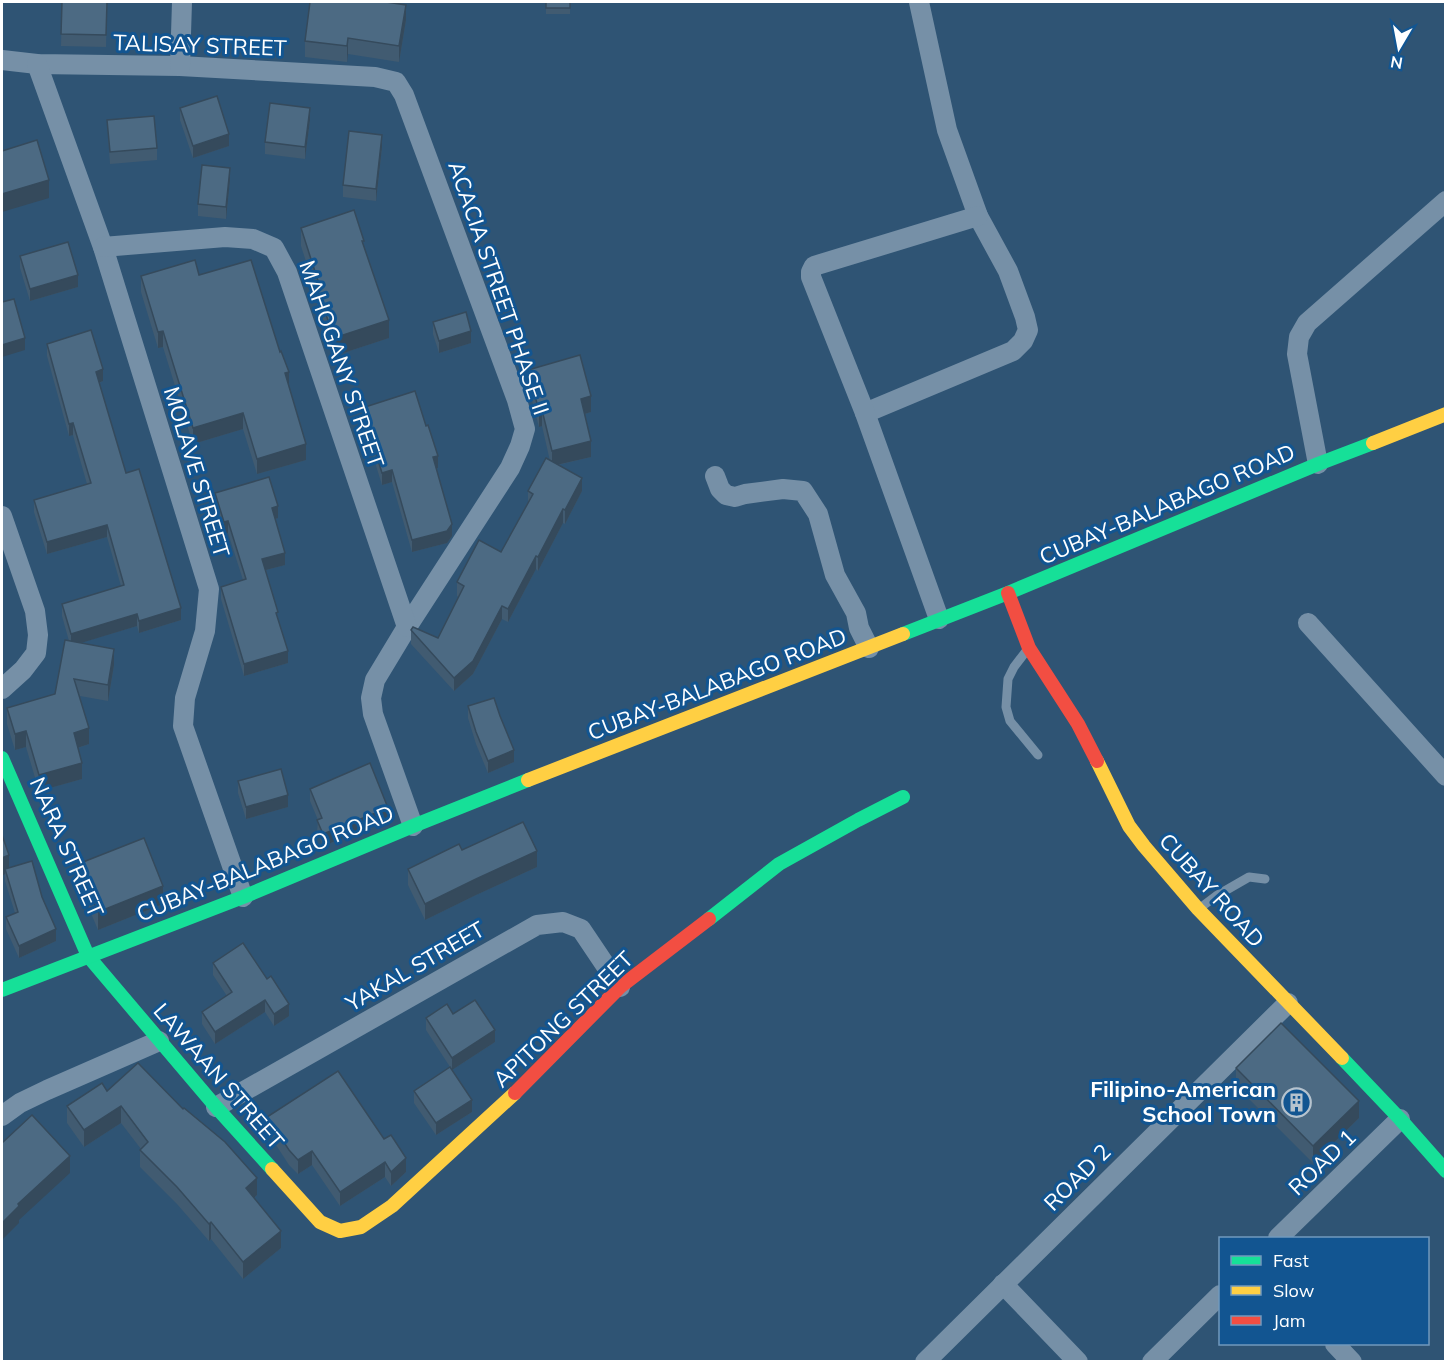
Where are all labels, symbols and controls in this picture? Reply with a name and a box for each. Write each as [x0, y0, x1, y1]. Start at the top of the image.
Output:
north arrow [1369, 18, 1429, 78]
street label: TALISAY STREET [113, 28, 287, 62]
text: N [1389, 52, 1404, 74]
street label: ACACIA STREET PHASE II [442, 157, 556, 419]
street label: MAHOGANY STREET [293, 257, 391, 471]
street label: MOLAVE STREET [158, 383, 236, 561]
street label: CUBAY-BALABAGO ROAD [1035, 437, 1299, 571]
street label: CUBAY-BALABAGO ROAD [584, 622, 850, 746]
street label: NARA STREET [24, 773, 110, 921]
street label: CUBAY-BALABAGO ROAD [132, 799, 398, 927]
street label: CUBAY ROAD [1153, 827, 1271, 953]
street label: YAKAL STREET [340, 915, 490, 1018]
street label: APITONG STREET [487, 945, 639, 1093]
street label: LAWAAN STREET [148, 997, 290, 1155]
place label: Filipino-American School Town [1090, 1075, 1276, 1128]
building icon: Filipino-American School Town [1281, 1086, 1313, 1118]
street label: ROAD 1 [1282, 1123, 1362, 1201]
street label: ROAD 2 [1038, 1138, 1116, 1216]
legend [1219, 1237, 1429, 1345]
text: Fast [1273, 1249, 1309, 1272]
text: Slow [1273, 1279, 1315, 1302]
text: Jam [1273, 1309, 1306, 1332]

